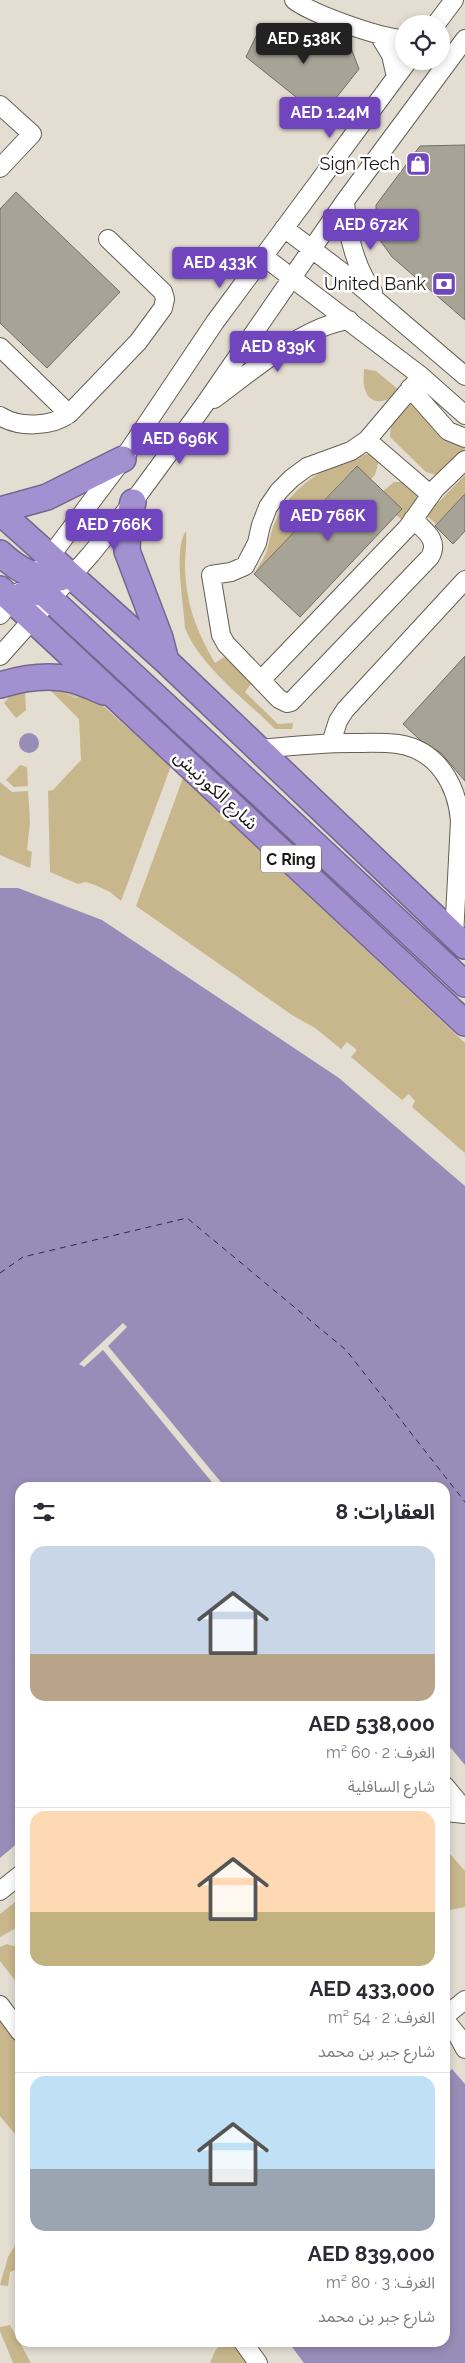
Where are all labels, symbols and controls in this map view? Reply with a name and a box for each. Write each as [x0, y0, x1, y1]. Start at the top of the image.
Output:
map controls [395, 15, 450, 70]
button: locate [395, 15, 450, 70]
pin: AED 538K [252, 22, 356, 65]
text: AED 538K [267, 29, 341, 48]
pin: AED 1.24M [273, 96, 387, 139]
text: AED 1.24M [290, 103, 370, 122]
shop icon: Sign Tech [405, 151, 431, 177]
place label: Sign Tech [320, 153, 400, 174]
pin: AED 672K [319, 208, 423, 251]
text: AED 672K [334, 215, 408, 234]
pin: AED 433K [168, 246, 272, 289]
text: AED 433K [183, 253, 257, 272]
bank icon: United Bank [431, 271, 457, 297]
place label: United Bank [324, 273, 426, 294]
pin: AED 839K [226, 330, 330, 373]
text: AED 839K [241, 337, 315, 356]
pin: AED 696K [128, 422, 232, 465]
text: AED 696K [142, 429, 218, 448]
pin: AED 766K [276, 500, 380, 542]
text: AED 766K [291, 506, 365, 525]
pin: AED 766K [62, 508, 166, 551]
text: AED 766K [77, 515, 151, 534]
street label: شارع الكورنيش [167, 746, 263, 837]
road number: C Ring [261, 846, 321, 872]
icon: filters [30, 1498, 58, 1526]
text: العقارات: 8 [335, 1499, 435, 1524]
icon: home [188, 1578, 278, 1668]
text: AED 538,000 [309, 1711, 435, 1736]
text: الغرف: 2 · 60 m² [326, 1743, 435, 1762]
text: شارع السافلية [348, 1777, 435, 1796]
icon: home [188, 1844, 278, 1934]
text: AED 433,000 [309, 1976, 435, 2001]
text: الغرف: 2 · 54 m² [328, 2008, 435, 2027]
text: شارع جبر بن محمد [318, 2042, 435, 2061]
icon: home [188, 2109, 278, 2199]
text: AED 839,000 [308, 2241, 435, 2266]
text: الغرف: 3 · 80 m² [326, 2273, 435, 2292]
text: شارع جبر بن محمد [318, 2307, 435, 2326]

